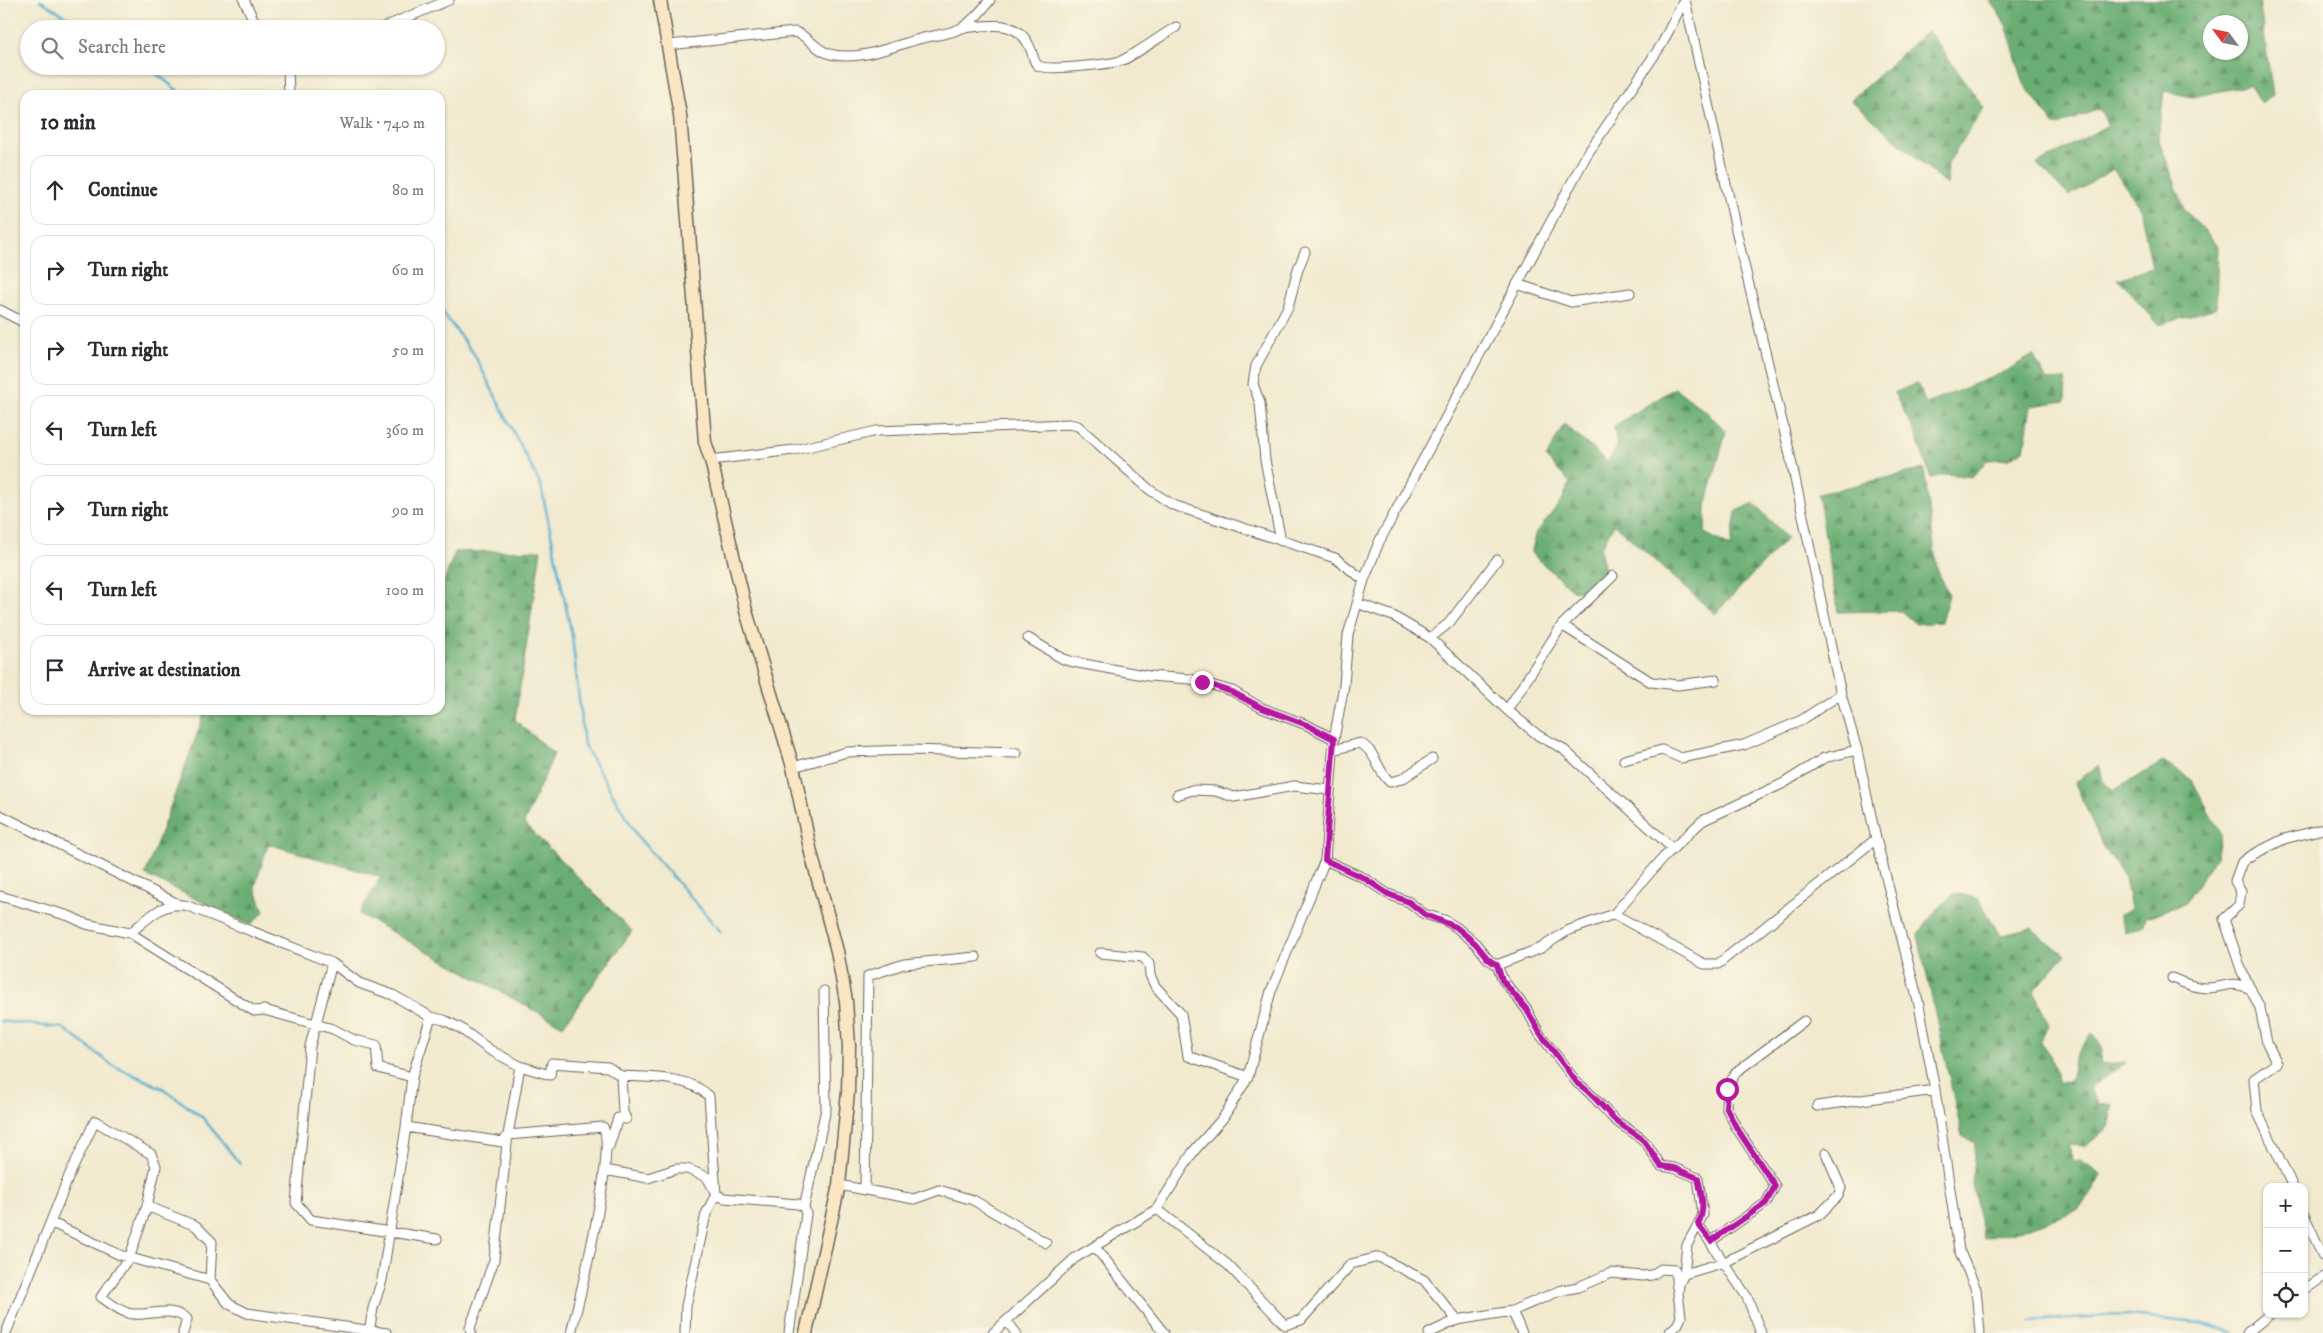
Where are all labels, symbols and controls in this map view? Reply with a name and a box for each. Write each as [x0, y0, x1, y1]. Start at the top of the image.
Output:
north arrow [2203, 15, 2248, 60]
search box [20, 20, 445, 75]
icon: search [38, 34, 66, 62]
text: Search here [78, 36, 166, 59]
text: 10 min [40, 110, 96, 136]
text: Walk · 740 m [340, 113, 425, 133]
icon: ahead [41, 176, 69, 204]
text: Continue [88, 179, 158, 202]
text: 80 m [392, 180, 424, 200]
icon: right [41, 256, 69, 284]
text: Turn right [88, 259, 168, 282]
text: 60 m [392, 260, 424, 280]
icon: right [41, 336, 69, 364]
text: Turn right [88, 339, 168, 362]
text: 50 m [392, 340, 424, 360]
icon: left [41, 416, 69, 444]
text: Turn left [88, 419, 157, 442]
text: 360 m [386, 420, 424, 440]
icon: right [41, 496, 69, 524]
text: Turn right [88, 499, 168, 522]
text: 90 m [392, 500, 424, 520]
icon: left [41, 576, 69, 604]
text: Turn left [88, 579, 157, 602]
text: 100 m [386, 580, 424, 600]
icon: arrive [41, 656, 69, 684]
text: Arrive at destination [88, 659, 240, 682]
route end [1191, 671, 1214, 694]
route start [1716, 1078, 1739, 1101]
map controls [2263, 1183, 2308, 1318]
button: + [2263, 1183, 2308, 1228]
button: − [2263, 1228, 2308, 1273]
button: locate [2263, 1273, 2308, 1318]

